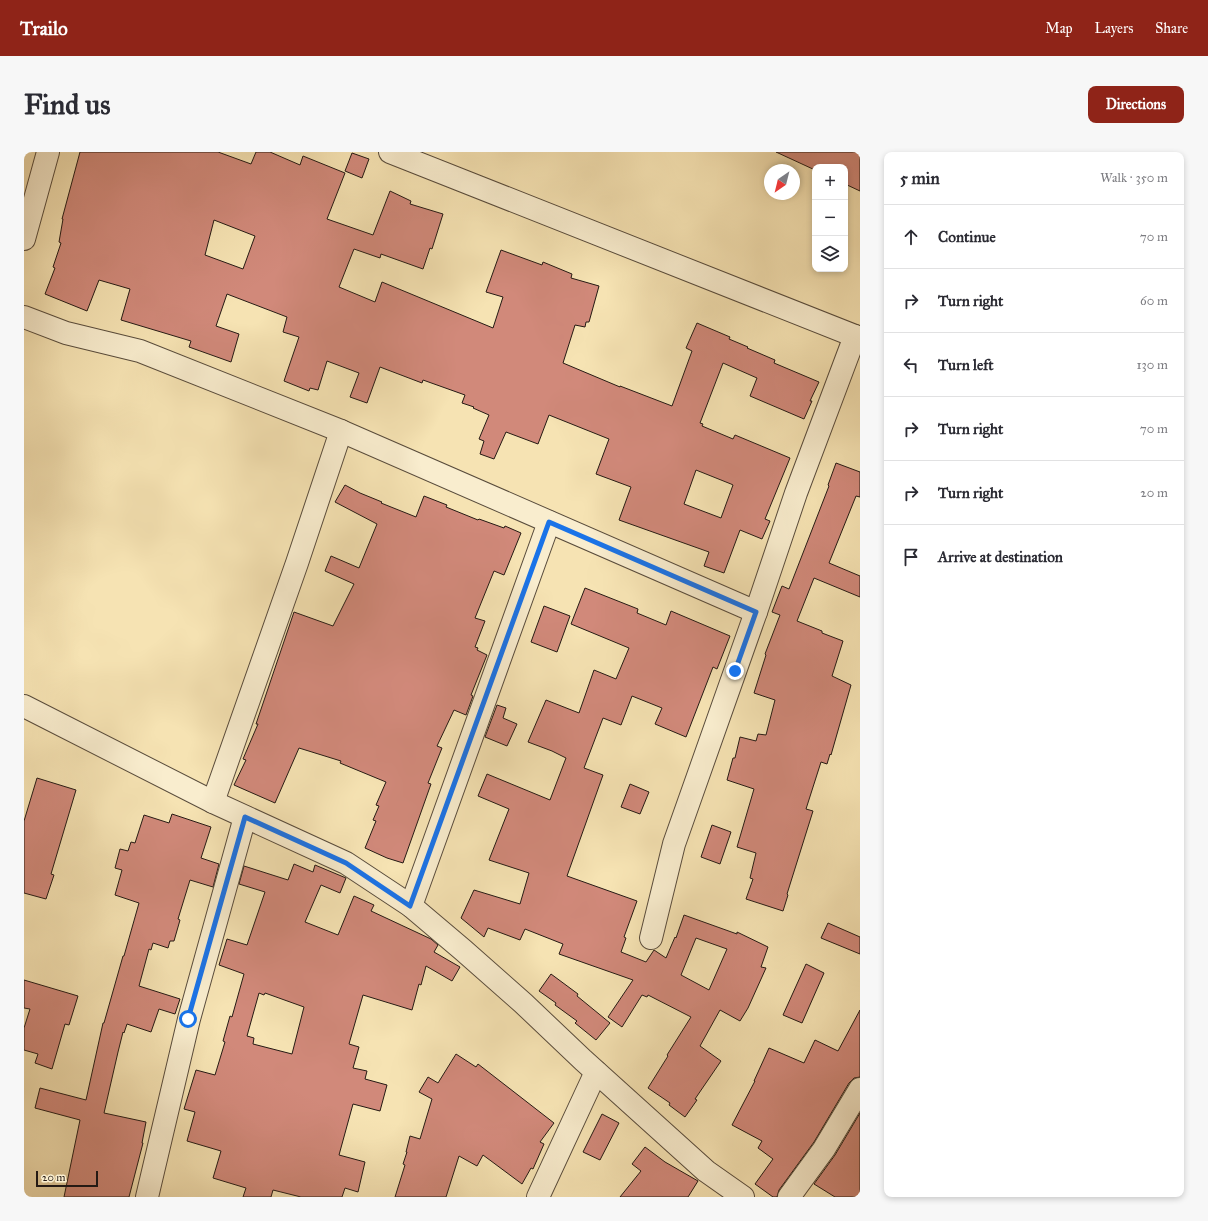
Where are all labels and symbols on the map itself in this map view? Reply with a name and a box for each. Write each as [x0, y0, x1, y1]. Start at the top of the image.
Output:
north arrow [764, 164, 800, 200]
route end [726, 662, 744, 680]
route start [179, 1010, 197, 1028]
scale bar [36, 1169, 98, 1188]

